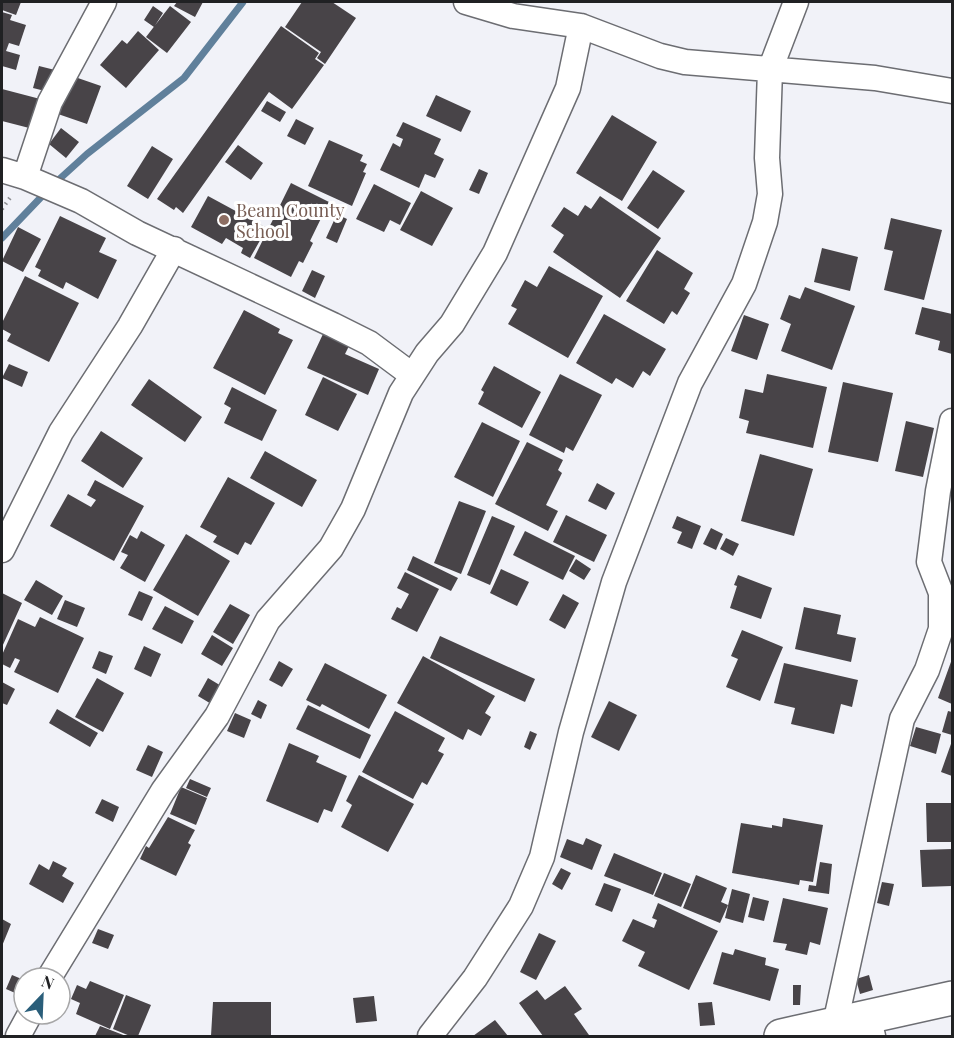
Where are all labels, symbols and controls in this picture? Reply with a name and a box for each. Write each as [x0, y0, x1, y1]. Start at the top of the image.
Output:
place label: Beam County School [236, 198, 345, 243]
marker: Beam County School [217, 213, 231, 227]
north arrow [12, 966, 72, 1026]
text: N [39, 970, 58, 994]

